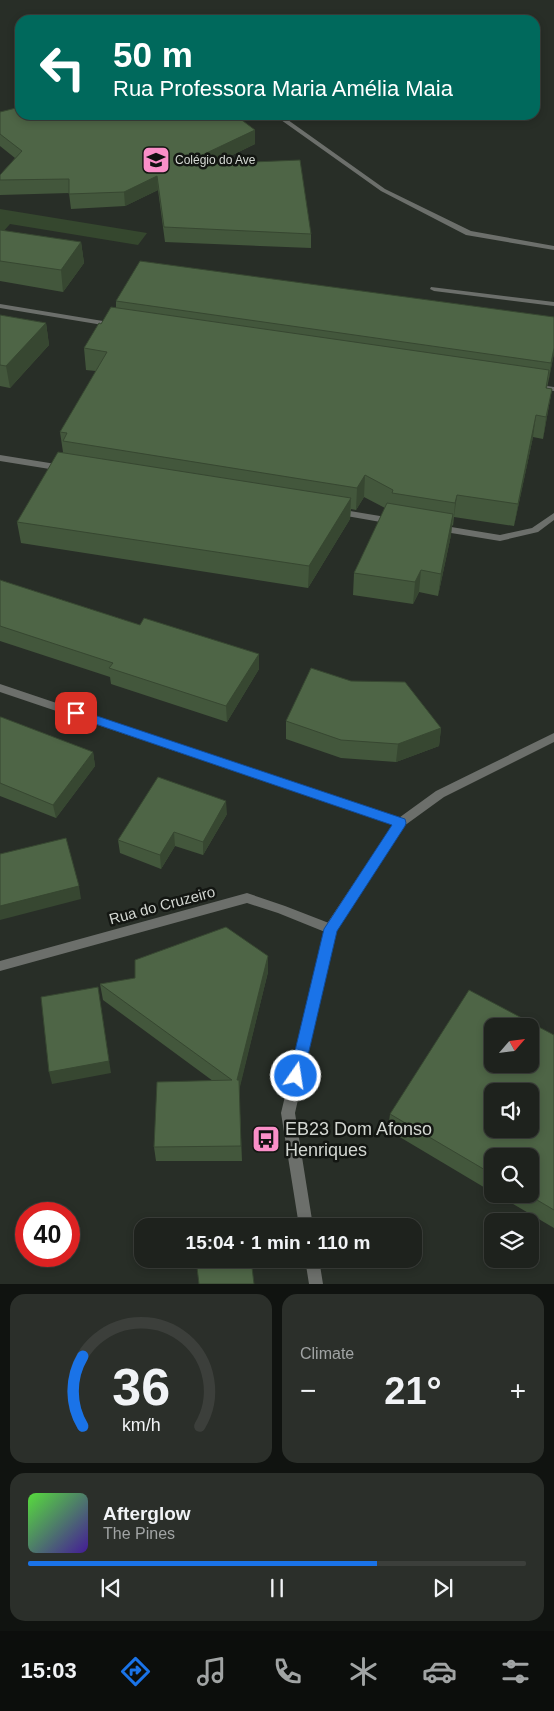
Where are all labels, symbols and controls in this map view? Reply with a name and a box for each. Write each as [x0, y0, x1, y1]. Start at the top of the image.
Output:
icon: left [30, 35, 95, 100]
text: 50 m [113, 35, 193, 74]
text: Rua Professora Maria Amélia Maia [113, 76, 453, 101]
school or university icon: Colégio do Ave [141, 145, 171, 175]
place label: Colégio do Ave [175, 153, 256, 167]
pin [55, 692, 97, 734]
icon: arrive [62, 699, 90, 727]
street label: Rua do Cruzeiro [107, 883, 217, 927]
north arrow [484, 1018, 539, 1072]
map controls [484, 1018, 539, 1268]
position arrow [269, 1049, 321, 1101]
button: sound [484, 1083, 539, 1138]
place label: EB23 Dom Afonso Henriques [285, 1119, 432, 1160]
bus stop icon: EB23 Dom Afonso Henriques [251, 1124, 281, 1154]
button: search [484, 1148, 539, 1203]
speed limit sign: 40 [15, 1202, 80, 1267]
button: layers [484, 1213, 539, 1268]
text: 15:04 · 1 min · 110 m [186, 1232, 370, 1253]
text: Climate [300, 1345, 354, 1362]
text: 36 [112, 1358, 170, 1416]
text: 21° [384, 1370, 442, 1412]
text: − [300, 1375, 316, 1406]
text: + [510, 1375, 526, 1406]
text: km/h [122, 1415, 160, 1435]
text: Afterglow [103, 1503, 191, 1524]
text: The Pines [103, 1525, 175, 1542]
icon: previous [97, 1574, 125, 1602]
icon: pause [263, 1574, 291, 1602]
icon: next [429, 1574, 457, 1602]
icon: directions [118, 1654, 153, 1689]
icon: music [194, 1654, 229, 1689]
icon: phone [270, 1654, 305, 1689]
icon: climate [346, 1654, 381, 1689]
icon: car [422, 1654, 457, 1689]
icon: filters [498, 1654, 533, 1689]
text: 15:03 [21, 1658, 77, 1683]

